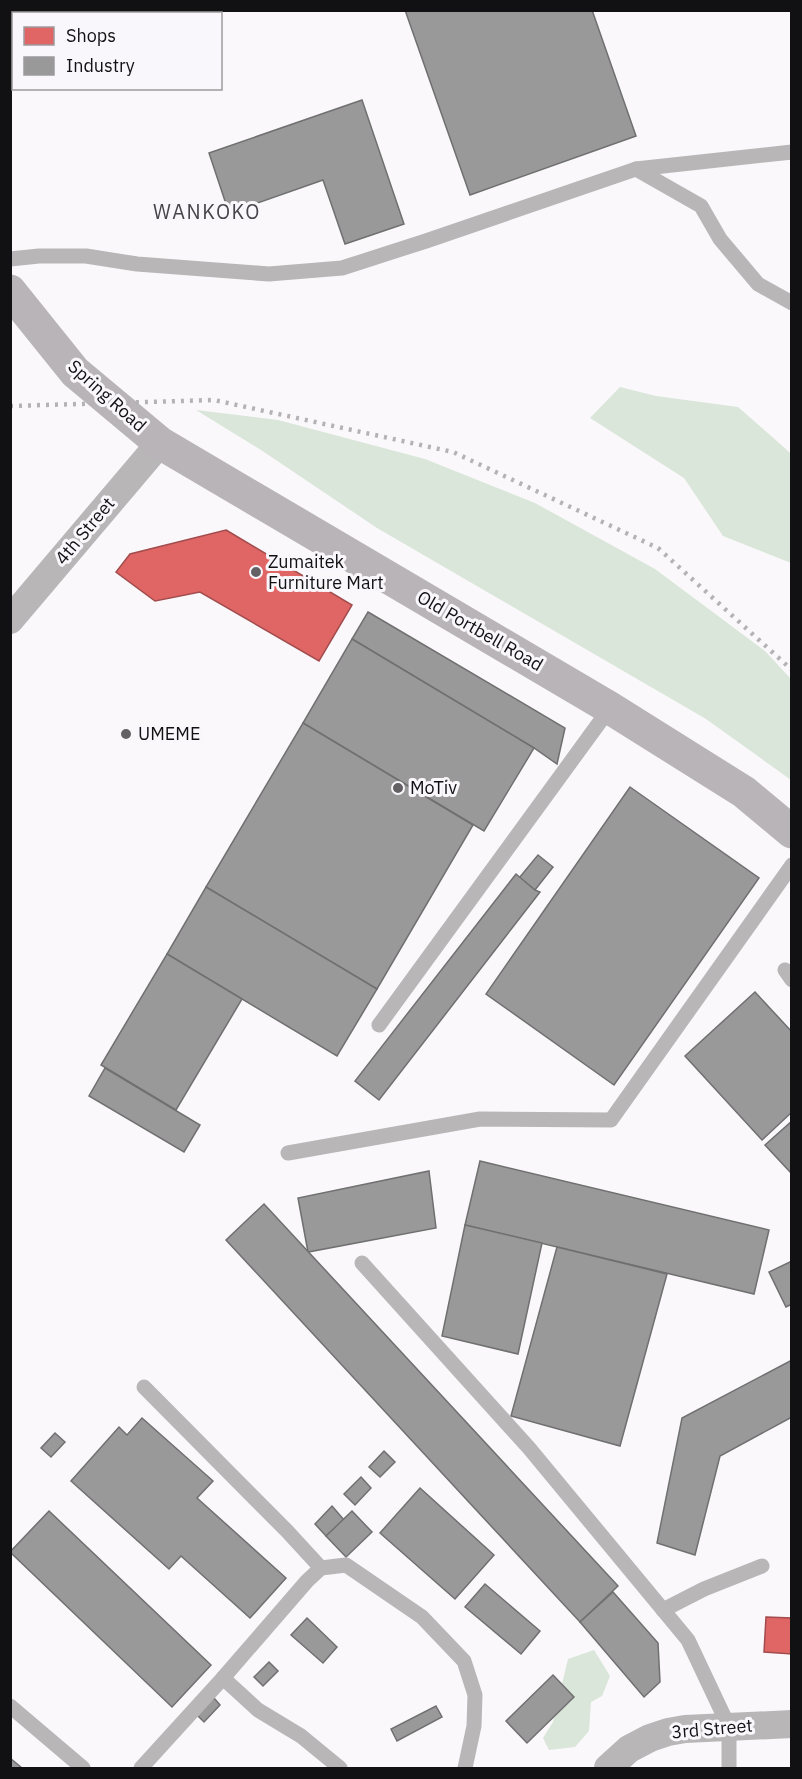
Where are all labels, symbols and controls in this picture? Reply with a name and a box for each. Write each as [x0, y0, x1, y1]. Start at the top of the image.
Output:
legend [12, 12, 222, 90]
text: Shops [66, 24, 116, 47]
text: Industry [66, 54, 135, 77]
district label: WANKOKO [153, 198, 261, 225]
street label: Spring Road [63, 355, 151, 437]
street label: 4th Street [50, 492, 119, 569]
place label: Zumaitek Furniture Mart [268, 550, 384, 594]
marker: Zumaitek Furniture Mart [249, 565, 263, 579]
street label: Old Portbell Road [413, 585, 547, 676]
place label: UMEME [138, 722, 200, 745]
marker: UMEME [119, 727, 133, 741]
place label: MoTiv [410, 776, 457, 799]
marker: MoTiv [391, 781, 405, 795]
street label: 3rd Street [670, 1713, 753, 1744]

